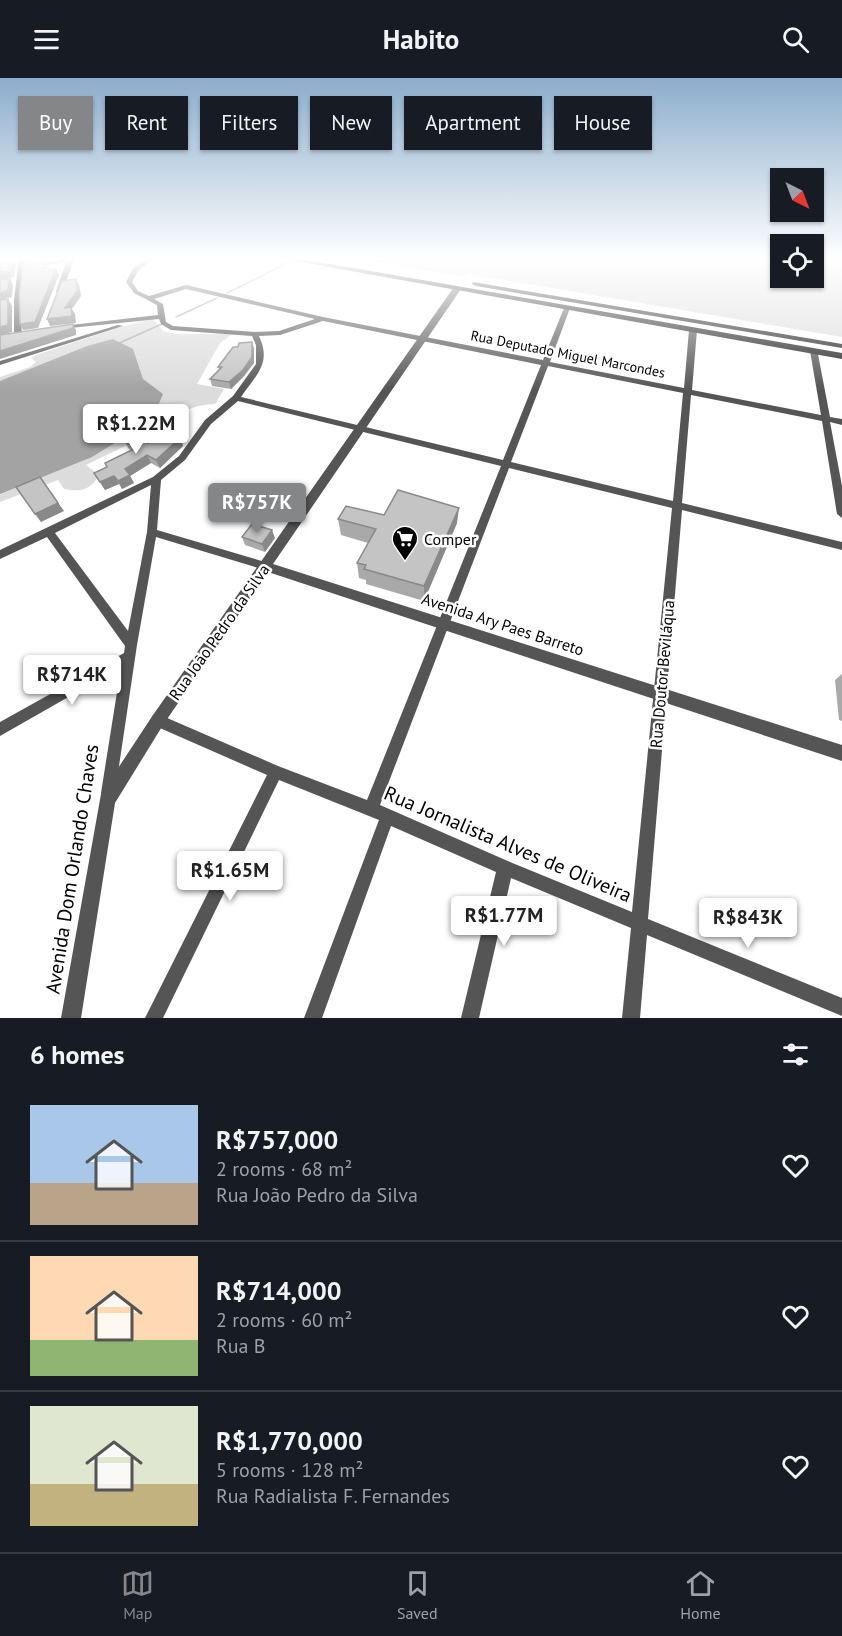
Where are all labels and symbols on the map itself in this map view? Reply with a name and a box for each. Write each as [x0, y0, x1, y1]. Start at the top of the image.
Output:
north arrow [770, 168, 824, 222]
street label: Rua Deputado Miguel Marcondes [469, 326, 667, 382]
pin: R$1.22M [81, 404, 191, 455]
pin: R$757K [208, 483, 306, 534]
supermarket icon: Comper [390, 524, 420, 562]
place label: Comper [424, 529, 477, 549]
street label: Rua João Pedro da Silva [164, 560, 274, 704]
street label: Avenida Ary Paes Barreto [419, 588, 587, 660]
street label: Rua Doutor Beviláqua [646, 599, 678, 749]
pin: R$714K [23, 655, 121, 706]
street label: Avenida Dom Orlando Chaves [39, 742, 105, 996]
street label: Rua Jornalista Alves de Oliveira [380, 780, 636, 908]
pin: R$1.65M [175, 851, 285, 902]
pin: R$1.77M [449, 896, 559, 947]
pin: R$843K [699, 898, 797, 949]

